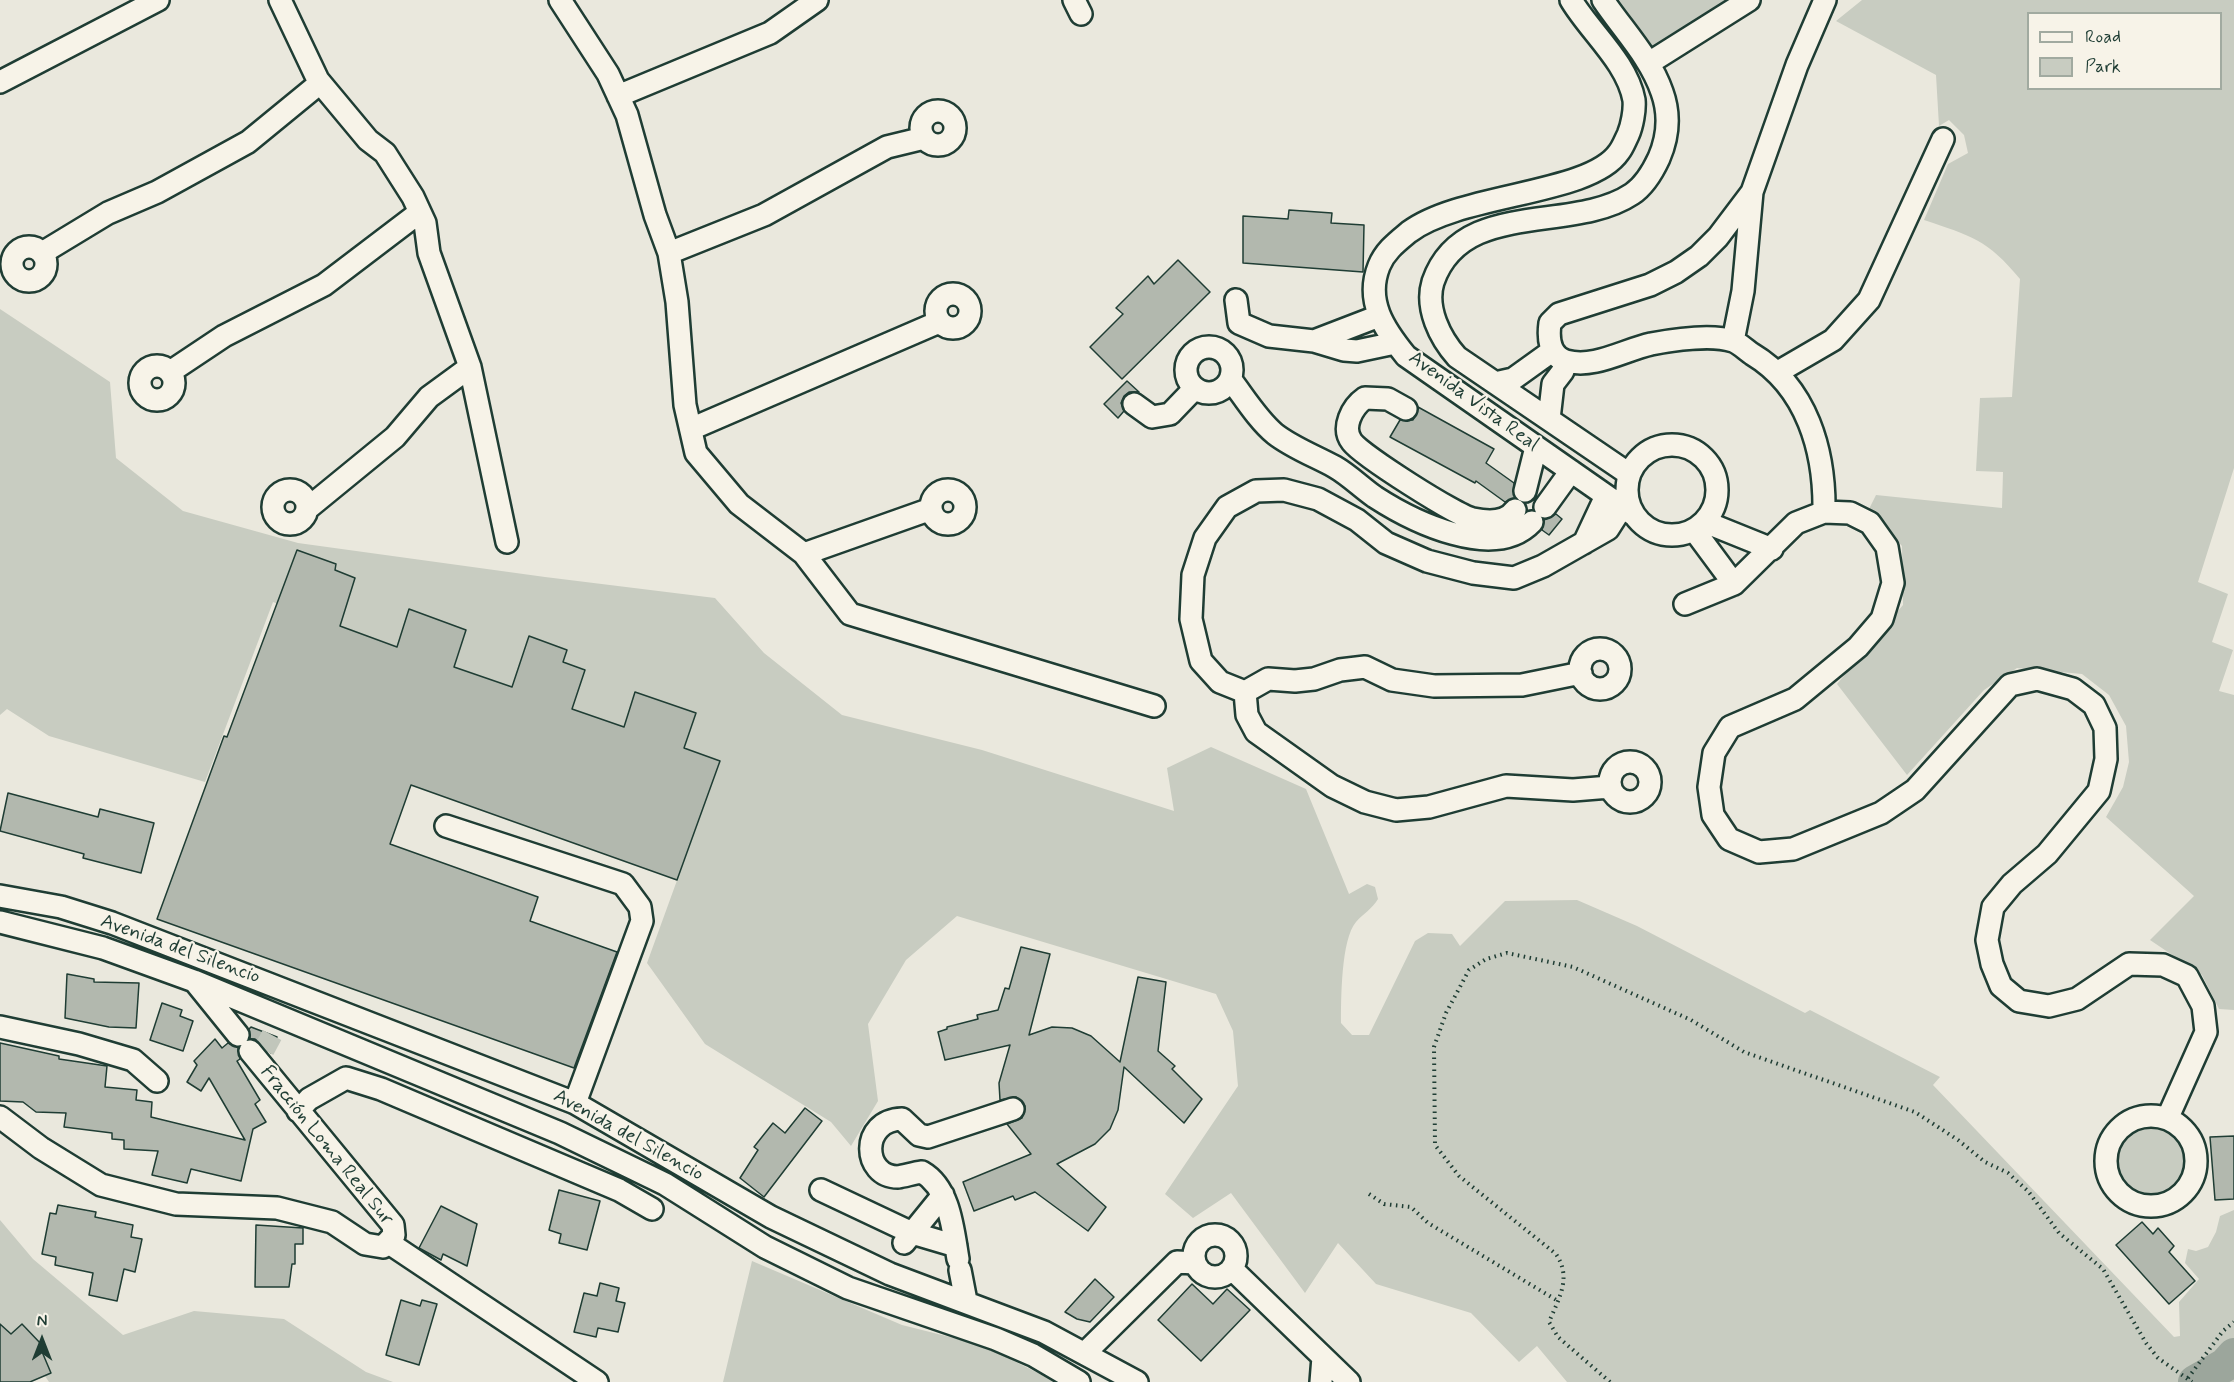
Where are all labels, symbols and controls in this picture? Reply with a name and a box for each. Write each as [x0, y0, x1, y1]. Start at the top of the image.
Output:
legend [2027, 12, 2222, 90]
text: Road [2085, 25, 2121, 49]
text: Park [2085, 55, 2121, 79]
street label: Avenida Vista Real [1403, 347, 1543, 457]
street label: Avenida del Silencio [97, 910, 263, 990]
street label: Fracción Loma Real Sur [254, 1061, 398, 1231]
street label: Avenida del Silencio [549, 1085, 707, 1187]
north arrow [12, 1310, 72, 1370]
text: N [37, 1311, 47, 1332]

